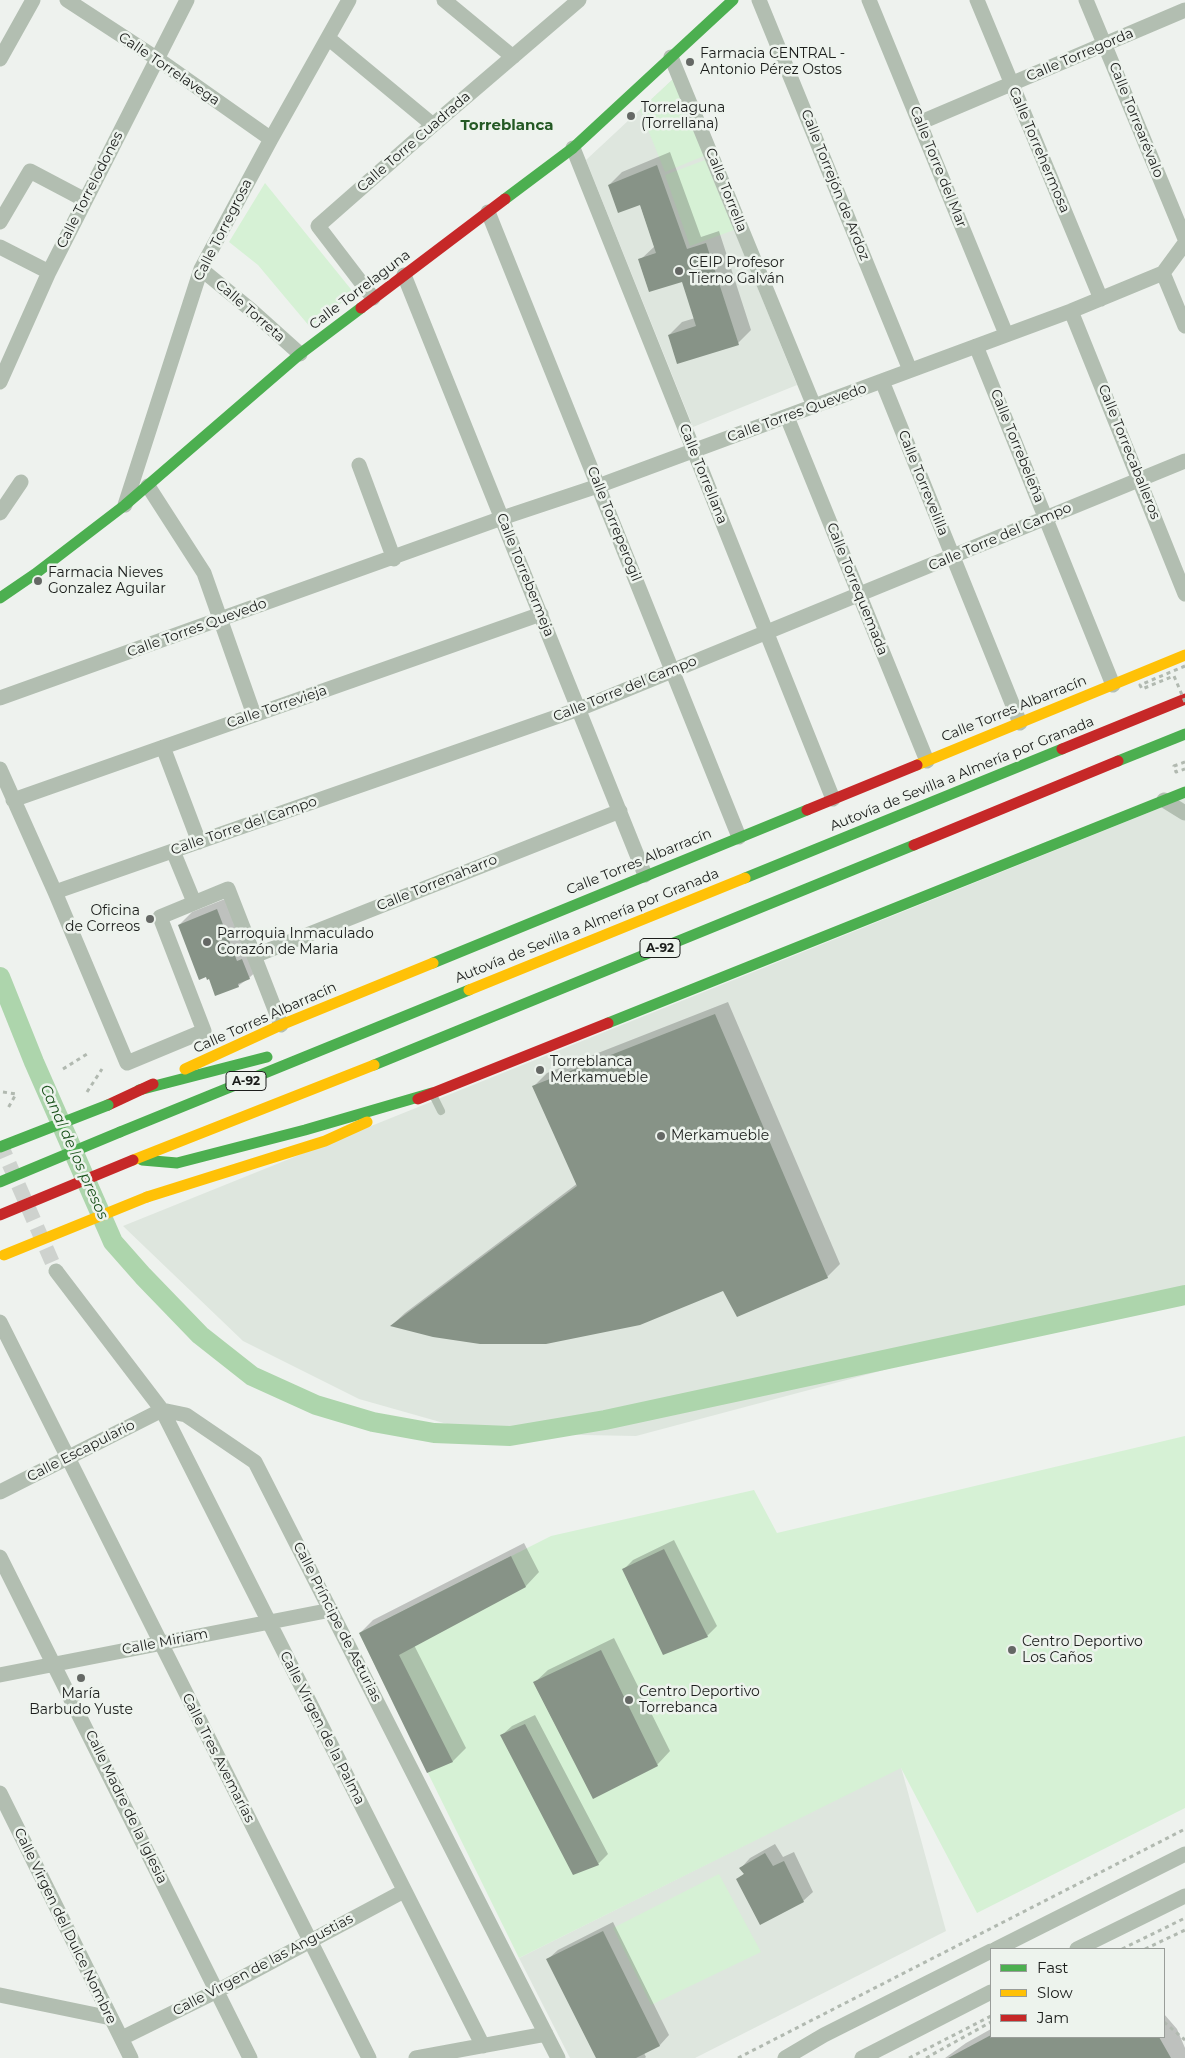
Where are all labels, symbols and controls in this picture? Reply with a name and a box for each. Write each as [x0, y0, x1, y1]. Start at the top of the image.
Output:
street label: Calle Torregorda [1024, 25, 1136, 85]
street label: Calle Torrelavega [115, 29, 223, 109]
place label: Farmacia CENTRAL - Antonio Pérez Ostos [700, 46, 845, 78]
marker: Farmacia CENTRAL - Antonio Pérez Ostos [684, 56, 696, 68]
street label: Calle Torrearévalo [1105, 60, 1167, 180]
street label: Calle Torrehermosa [1005, 84, 1073, 216]
street label: Calle Torre Cuadrada [354, 88, 474, 196]
place label: Torrelaguna (Torrellana) [641, 100, 725, 132]
street label: Calle Torre del Mar [906, 104, 970, 230]
street label: Calle Torrejón de Ardoz [797, 107, 873, 263]
marker: Torrelaguna (Torrellana) [625, 110, 637, 122]
district label: Torreblanca [460, 117, 554, 135]
street label: Calle Torrelodones [53, 129, 127, 251]
street label: Calle Torrella [702, 146, 750, 234]
street label: Calle Torregrosa [190, 176, 256, 284]
street label: Calle Torrelaguna [306, 247, 414, 333]
place label: CEIP Profesor Tierno Galván [689, 255, 785, 288]
marker: CEIP Profesor Tierno Galván [673, 265, 685, 277]
street label: Calle Torreta [212, 276, 288, 346]
street label: Calle Torres Quevedo [725, 380, 869, 446]
street label: Calle Torrecaballeros [1094, 382, 1164, 522]
street label: Calle Torrebeleña [987, 387, 1047, 505]
street label: Calle Torrellana [675, 421, 731, 527]
street label: Calle Torrevelilla [894, 428, 952, 538]
street label: Calle Torreperogil [583, 464, 645, 584]
street label: Calle Torre del Campo [926, 499, 1074, 575]
street label: Calle Torrebermeja [492, 511, 558, 639]
street label: Calle Torrequemada [823, 520, 891, 658]
place label: Farmacia Nieves Gonzalez Aguilar [48, 565, 166, 598]
marker: Farmacia Nieves Gonzalez Aguilar [32, 575, 44, 587]
street label: Calle Torres Quevedo [125, 595, 269, 661]
street label: Calle Torre del Campo [551, 652, 699, 726]
street label: Calle Torres Albarracín [939, 672, 1089, 746]
street label: Calle Torrevieja [225, 682, 329, 732]
street label: Autovía de Sevilla a Almería por Granada [828, 713, 1096, 835]
street label: Calle Torre del Campo [169, 793, 319, 859]
street label: Calle Torres Albarracín [564, 825, 714, 899]
street label: Calle Torrenaharro [374, 851, 500, 915]
street label: Autovía de Sevilla a Almería por Granada [453, 865, 721, 987]
place label: Oficina de Correos [65, 903, 140, 936]
marker: Oficina de Correos [144, 913, 156, 925]
place label: Parroquia Inmaculado Corazón de Maria [217, 926, 374, 959]
marker: Parroquia Inmaculado Corazón de Maria [201, 936, 213, 948]
road number: A-92 [640, 938, 680, 958]
street label: Calle Torres Albarracín [191, 979, 339, 1057]
place label: Torreblanca Merkamueble [550, 1054, 648, 1086]
marker: Torreblanca Merkamueble [534, 1064, 546, 1076]
road number: A-92 [226, 1072, 266, 1090]
water label: Canal de los presos [36, 1082, 112, 1222]
place label: Merkamueble [671, 1128, 769, 1144]
marker: Merkamueble [655, 1130, 667, 1142]
street label: Calle Escapulario [24, 1417, 138, 1485]
street label: Calle Príncipe de Asturias [289, 1539, 385, 1705]
street label: Calle Miriam [121, 1625, 209, 1659]
place label: Centro Deportivo Los Caños [1022, 1634, 1143, 1666]
marker: Centro Deportivo Los Caños [1006, 1644, 1018, 1656]
street label: Calle Virgen de la Palma [276, 1648, 368, 1808]
marker: María Barbudo Yuste [75, 1672, 87, 1684]
place label: Centro Deportivo Torrebanca [639, 1684, 760, 1716]
place label: María Barbudo Yuste [29, 1686, 133, 1718]
street label: Calle Tres Avemarías [178, 1691, 258, 1825]
marker: Centro Deportivo Torrebanca [623, 1694, 635, 1706]
street label: Calle Madre de la Iglesia [81, 1728, 171, 1886]
street label: Calle Virgen del Dulce Nombre [10, 1825, 120, 2027]
street label: Calle Virgen de las Angustias [170, 1910, 356, 2020]
legend [990, 1948, 1165, 2038]
text: Fast [1037, 1958, 1068, 1977]
text: Slow [1037, 1983, 1073, 2002]
text: Jam [1037, 2008, 1069, 2027]

